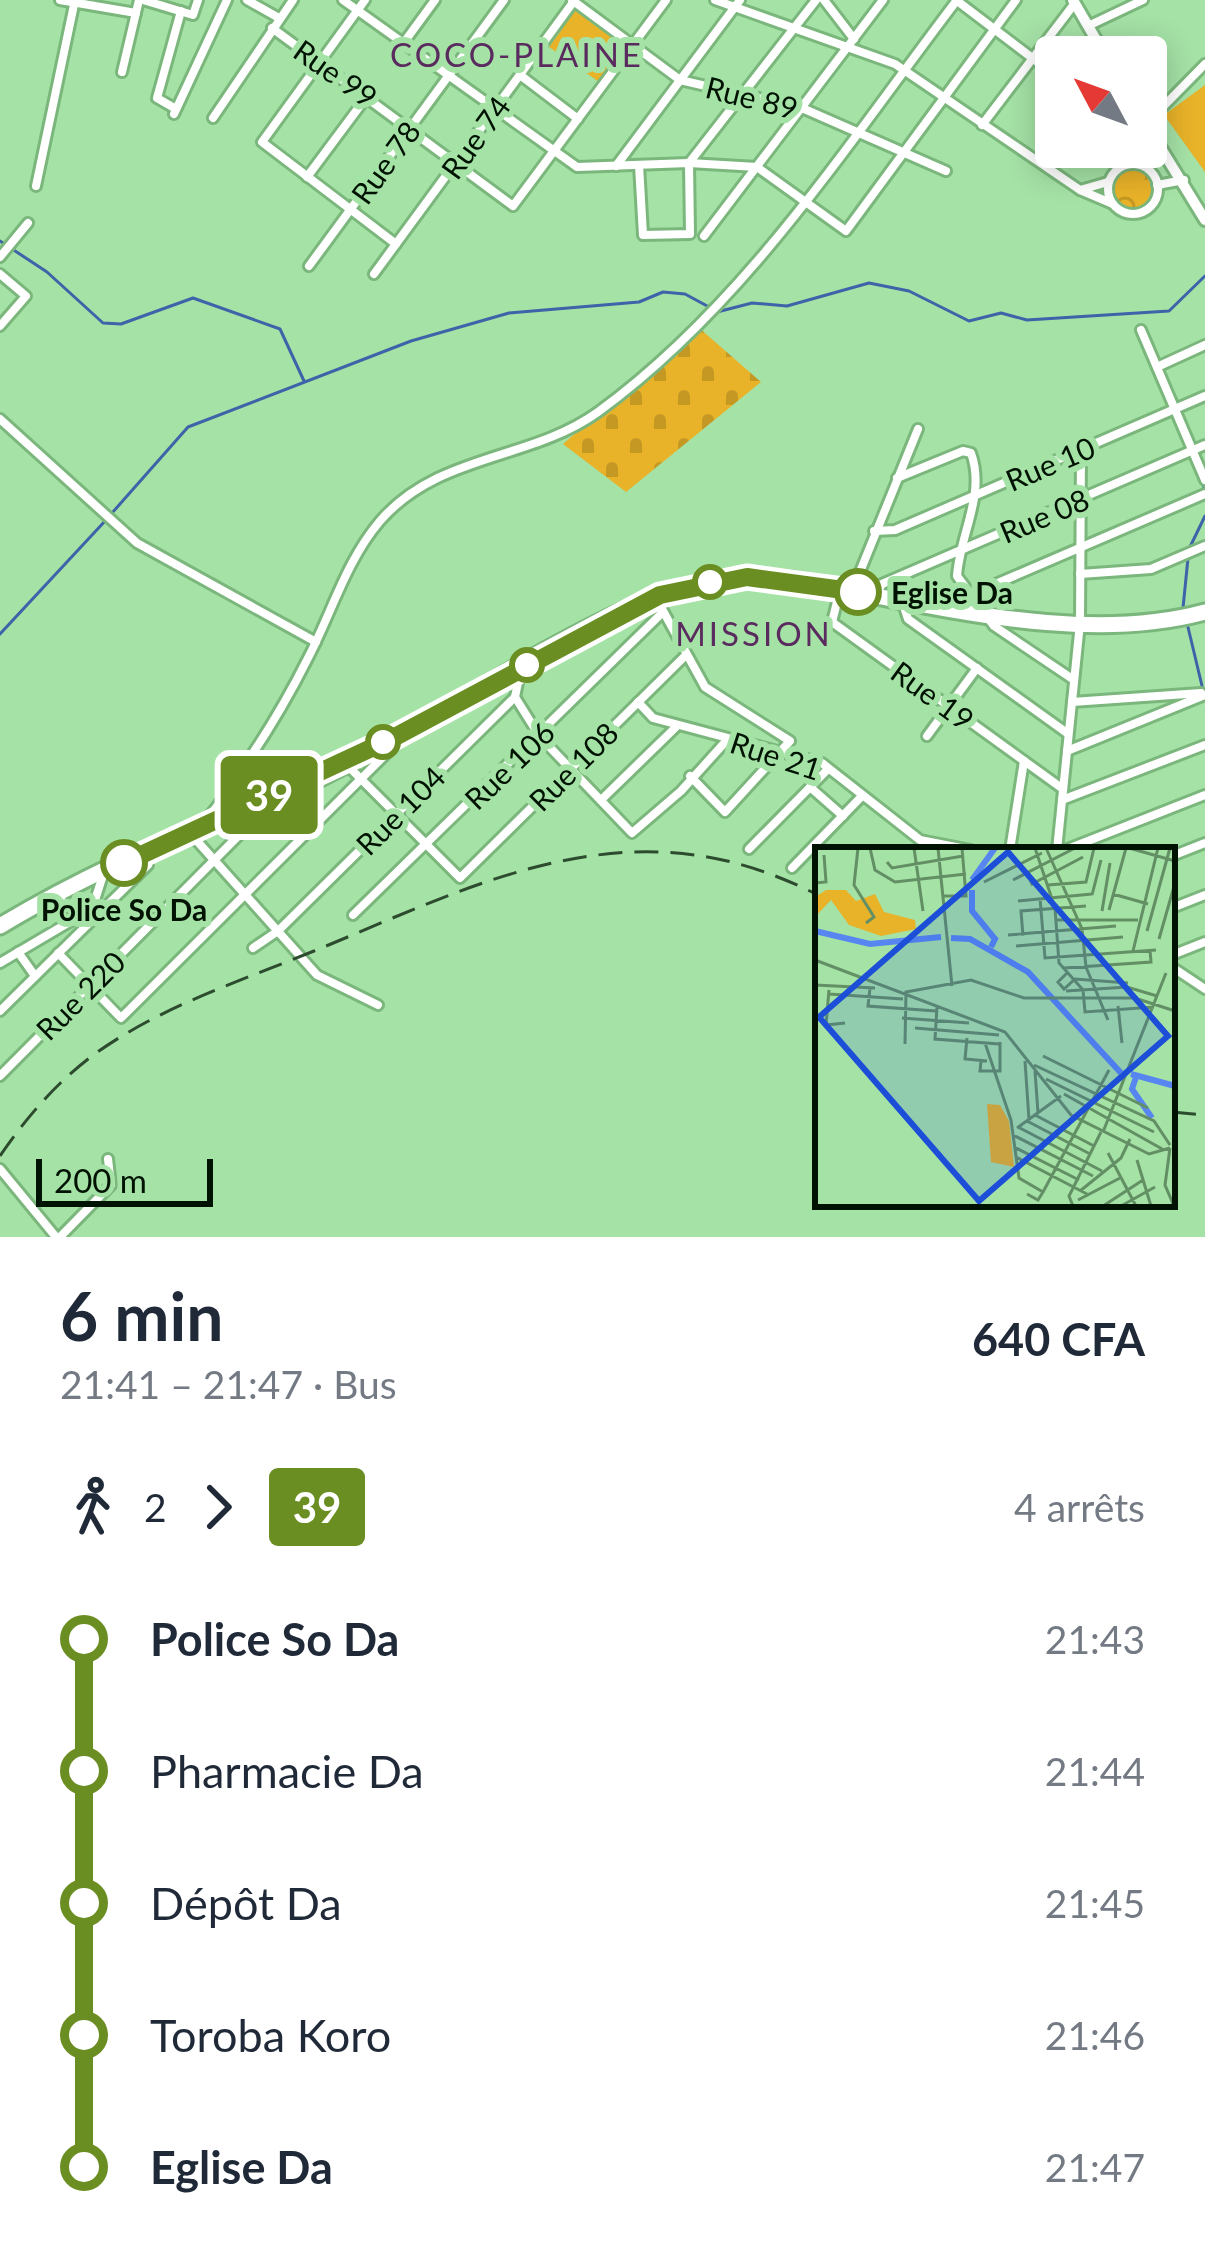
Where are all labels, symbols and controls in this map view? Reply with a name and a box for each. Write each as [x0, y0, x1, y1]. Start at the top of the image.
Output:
street label: Rue 99 [287, 32, 385, 114]
district label: COCO-PLAINE [390, 34, 644, 74]
north arrow [1035, 36, 1167, 168]
map controls [1035, 36, 1167, 168]
street label: Rue 89 [702, 68, 802, 126]
street label: Rue 74 [433, 89, 517, 185]
street label: Rue 78 [343, 114, 427, 210]
street label: Rue 10 [1000, 428, 1100, 498]
street label: Rue 08 [994, 480, 1094, 550]
unlabelled marker [694, 566, 726, 598]
marker: Eglise Da [836, 570, 880, 614]
place label: Eglise Da [891, 574, 1013, 610]
district label: MISSION [675, 613, 833, 653]
unlabelled marker [511, 649, 543, 681]
street label: Rue 19 [885, 653, 981, 737]
street label: Rue 106 [457, 714, 561, 816]
street label: Rue 108 [521, 714, 625, 818]
street label: Rue 21 [726, 723, 826, 787]
unlabelled marker [367, 726, 399, 758]
line badge: 39 [215, 756, 323, 834]
street label: Rue 104 [348, 758, 452, 862]
text: 39 [245, 770, 293, 820]
marker: Police So Da [102, 841, 146, 885]
inset map [815, 847, 1175, 1207]
place label: Police So Da [41, 891, 207, 927]
street label: Rue 220 [28, 943, 132, 1047]
scale bar [36, 1153, 213, 1206]
text: 200 m [54, 1160, 147, 1200]
text: 6 min [60, 1276, 224, 1355]
text: 640 CFA [972, 1312, 1145, 1366]
text: 21:41 – 21:47 · Bus [60, 1361, 397, 1407]
icon: walk [60, 1474, 126, 1540]
icon: forward [185, 1474, 251, 1540]
text: 39 [293, 1482, 341, 1532]
text: 2 [144, 1484, 167, 1530]
text: 4 arrêts [1014, 1484, 1145, 1530]
text: Police So Da [150, 1612, 399, 1666]
text: 21:43 [1045, 1616, 1145, 1662]
text: Pharmacie Da [150, 1744, 424, 1798]
text: 21:44 [1045, 1748, 1145, 1794]
text: Dépôt Da [150, 1876, 342, 1930]
text: 21:45 [1045, 1880, 1145, 1926]
text: Toroba Koro [150, 2008, 391, 2062]
text: 21:46 [1045, 2012, 1145, 2058]
text: Eglise Da [150, 2140, 333, 2194]
text: 21:47 [1045, 2144, 1145, 2190]

